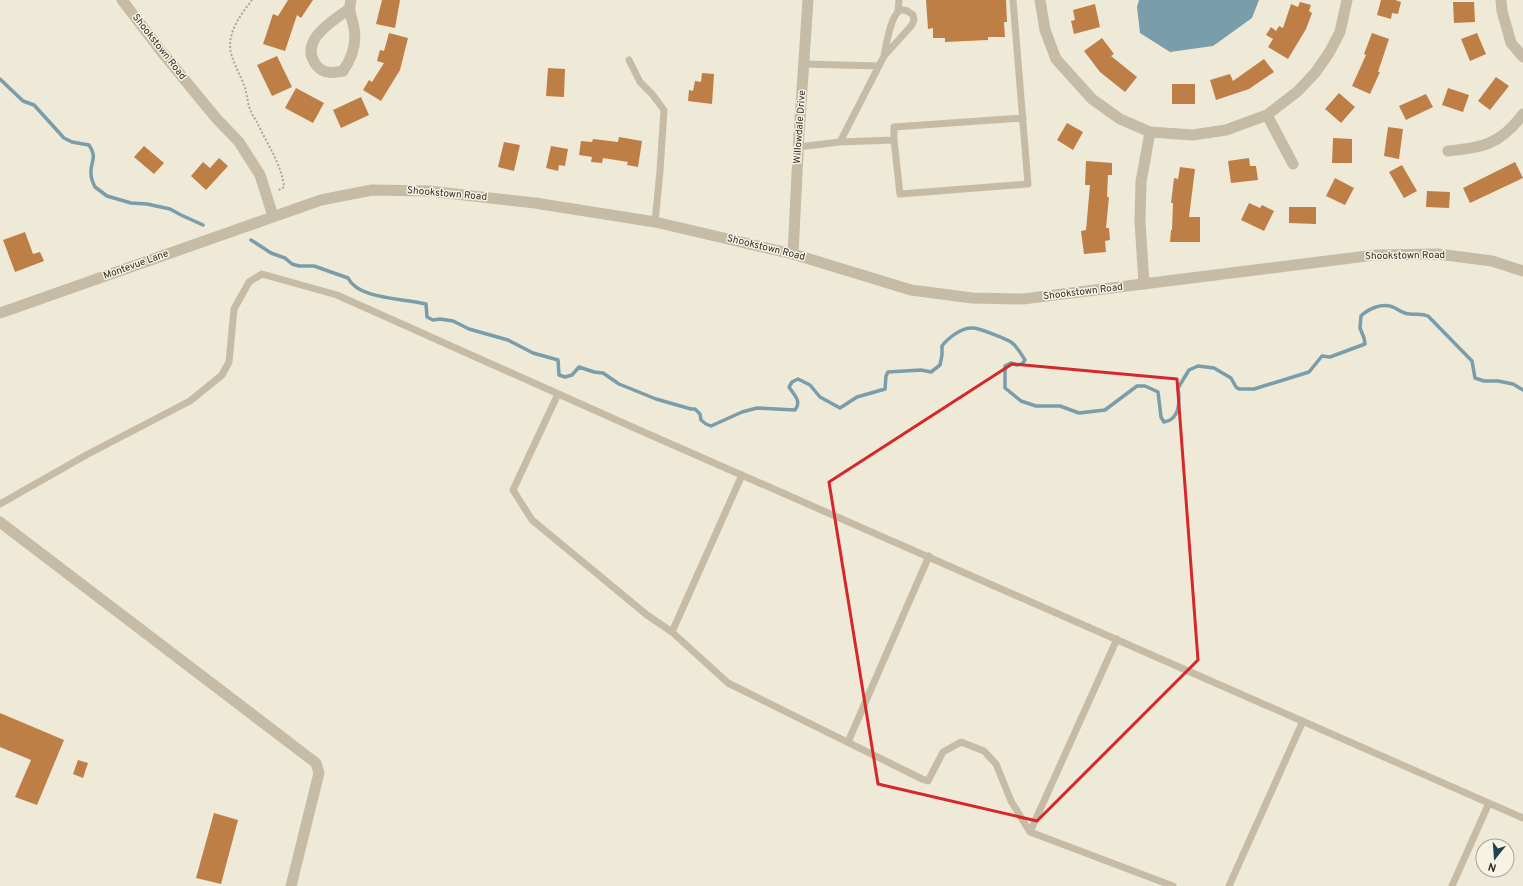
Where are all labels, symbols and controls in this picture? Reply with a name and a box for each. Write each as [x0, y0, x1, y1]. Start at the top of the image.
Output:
street label: Shookstown Road [129, 11, 189, 83]
street label: Willowdale Drive [791, 90, 809, 164]
street label: Shookstown Road [406, 184, 488, 204]
street label: Shookstown Road [726, 232, 806, 264]
street label: Montevue Lane [102, 247, 170, 283]
street label: Shookstown Road [1365, 249, 1445, 263]
street label: Shookstown Road [1042, 281, 1124, 303]
north arrow [1475, 838, 1515, 878]
text: N [1487, 859, 1498, 874]

